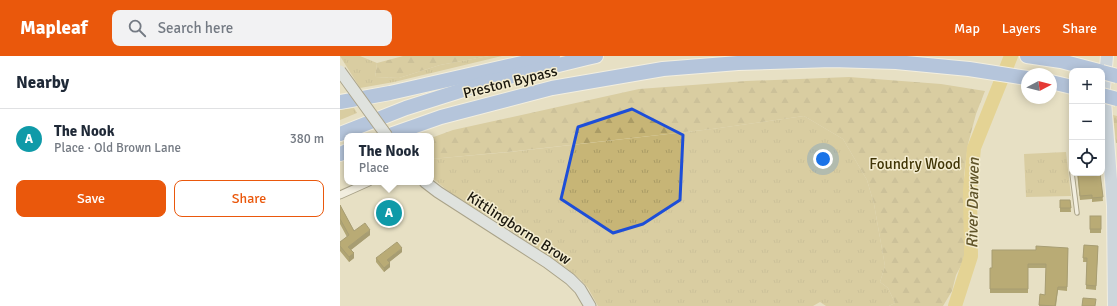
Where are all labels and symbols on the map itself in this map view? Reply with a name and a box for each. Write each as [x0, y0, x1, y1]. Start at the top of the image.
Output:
street label: Preston Bypass [461, 61, 559, 102]
north arrow [1021, 68, 1057, 104]
your location [813, 149, 833, 169]
park label: Foundry Wood [869, 155, 961, 173]
water label: River Darwen [962, 156, 984, 249]
street label: Kittlingborne Brow [463, 188, 575, 269]
pin: A [376, 198, 402, 228]

